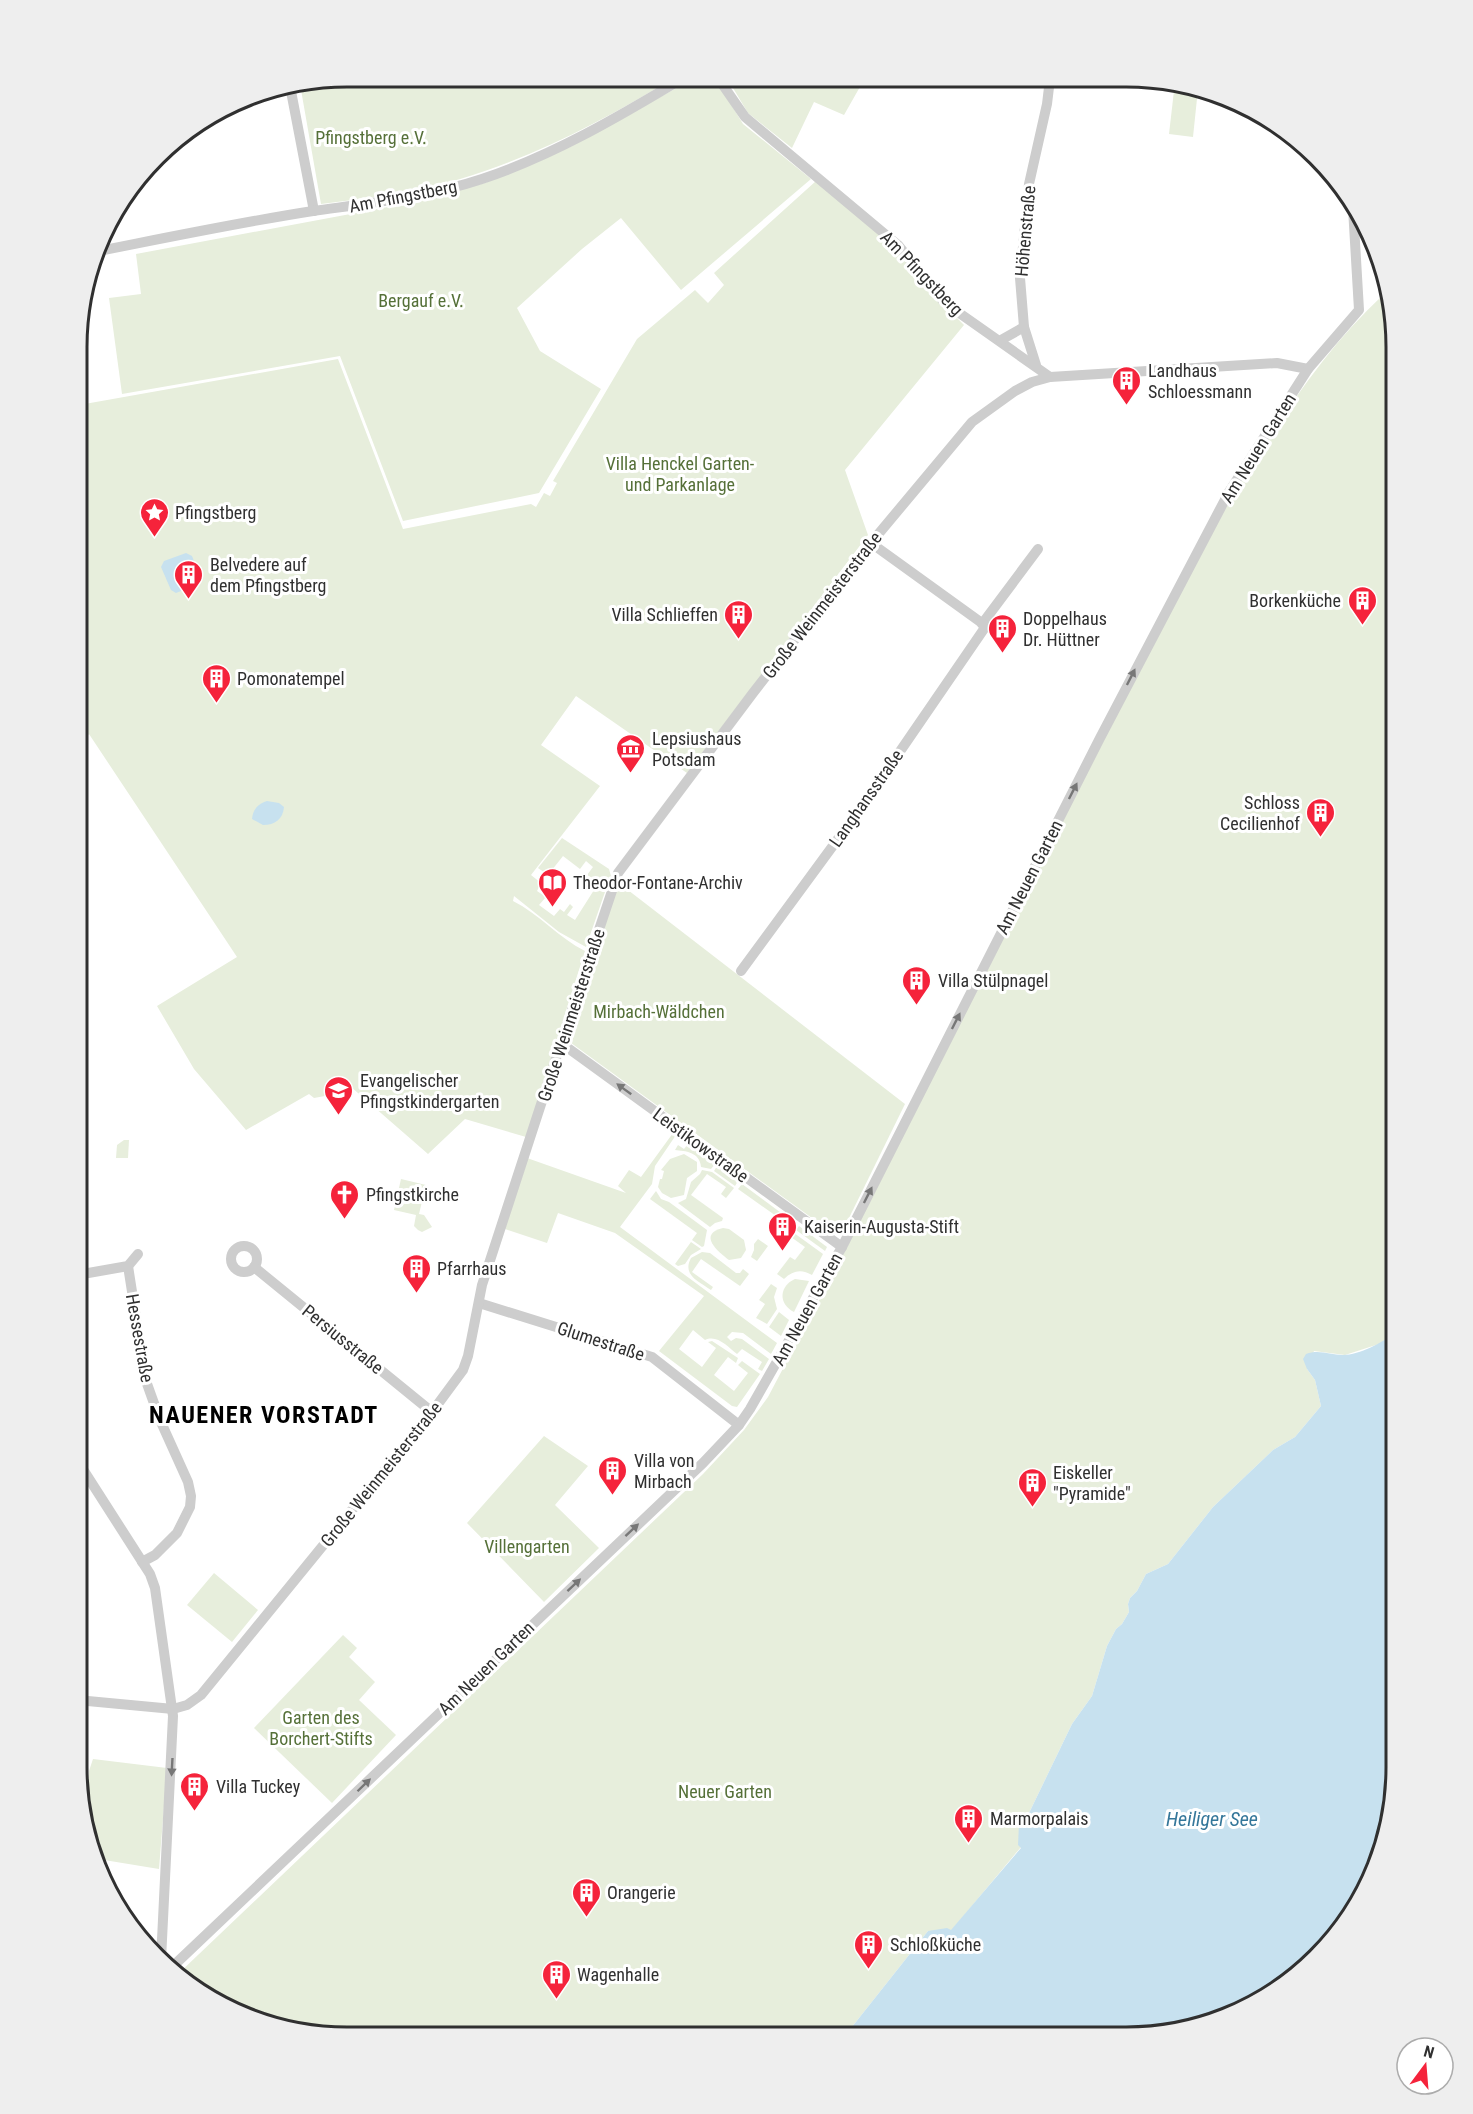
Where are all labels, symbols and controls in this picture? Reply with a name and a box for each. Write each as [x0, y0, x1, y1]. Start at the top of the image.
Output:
park label: Pfingstberg e.V. [315, 127, 427, 148]
street label: Am Pfingstberg [347, 175, 459, 217]
street label: Höhenstraße [1011, 185, 1039, 277]
street label: Am Pfingstberg [876, 226, 968, 320]
park label: Bergauf e.V. [378, 290, 464, 311]
place label: Landhaus Schloessmann [1148, 360, 1252, 402]
building icon: Landhaus Schloessmann [1111, 364, 1143, 406]
street label: Am Neuen Garten [1216, 389, 1300, 507]
park label: Villa Henckel Garten- und Parkanlage [606, 453, 755, 495]
place icon: Pfingstberg [138, 496, 170, 538]
place label: Pfingstberg [175, 502, 256, 523]
street label: Große Weinmeisterstraße [758, 527, 886, 683]
place label: Belvedere auf dem Pfingstberg [210, 554, 327, 596]
building icon: Belvedere auf dem Pfingstberg [173, 558, 205, 600]
building icon: Borkenküche [1346, 584, 1378, 626]
place label: Borkenküche [1249, 590, 1341, 611]
building icon: Villa Schlieffen [723, 598, 755, 640]
place label: Villa Schlieffen [611, 604, 718, 625]
place label: Doppelhaus Dr. Hüttner [1023, 608, 1107, 650]
building icon: Doppelhaus Dr. Hüttner [986, 612, 1018, 654]
building icon: Pomonatempel [200, 662, 232, 704]
place label: Pomonatempel [237, 668, 345, 689]
one-way arrow [1126, 669, 1136, 686]
place label: Lepsiushaus Potsdam [652, 728, 741, 770]
museum icon: Lepsiushaus Potsdam [615, 732, 647, 774]
street label: Langhansstraße [825, 745, 907, 851]
one-way arrow [1068, 782, 1078, 799]
place label: Schloss Cecilienhof [1220, 792, 1300, 834]
building icon: Schloss Cecilienhof [1305, 796, 1337, 838]
street label: Am Neuen Garten [991, 816, 1067, 938]
library icon: Theodor-Fontane-Archiv [536, 866, 568, 908]
place label: Theodor-Fontane-Archiv [573, 872, 743, 893]
street label: Große Weinmeisterstraße [533, 926, 609, 1104]
building icon: Villa Stülpnagel [901, 964, 933, 1006]
place label: Villa Stülpnagel [938, 970, 1048, 991]
park label: Mirbach-Wäldchen [593, 1001, 725, 1022]
one-way arrow [952, 1012, 961, 1029]
place label: Evangelischer Pfingstkindergarten [360, 1070, 499, 1112]
school or university icon: Evangelischer Pfingstkindergarten [323, 1074, 355, 1116]
one-way arrow [617, 1083, 633, 1095]
street label: Leistikowstraße [649, 1103, 753, 1187]
church icon: Pfingstkirche [329, 1178, 361, 1220]
place label: Pfingstkirche [366, 1184, 459, 1205]
one-way arrow [863, 1186, 873, 1203]
building icon: Kaiserin-Augusta-Stift [767, 1210, 799, 1252]
place label: Kaiserin-Augusta-Stift [804, 1216, 959, 1237]
street label: Am Neuen Garten [767, 1249, 847, 1369]
building icon: Pfarrhaus [400, 1252, 432, 1294]
place label: Pfarrhaus [437, 1258, 507, 1279]
street label: Hessestraße [122, 1292, 158, 1384]
street label: Persiusstraße [298, 1300, 388, 1378]
street label: Glumestraße [555, 1317, 647, 1365]
street label: Große Weinmeisterstraße [316, 1397, 446, 1551]
district label: NAUENER VORSTADT [149, 1401, 379, 1429]
place label: Villa von Mirbach [634, 1450, 695, 1492]
building icon: Villa von Mirbach [597, 1454, 629, 1496]
place label: Eiskeller "Pyramide" [1053, 1462, 1131, 1504]
building icon: Eiskeller "Pyramide" [1016, 1466, 1048, 1508]
one-way arrow [624, 1524, 639, 1537]
park label: Villengarten [484, 1536, 570, 1557]
one-way arrow [567, 1578, 581, 1592]
street label: Am Neuen Garten [434, 1617, 538, 1719]
park label: Garten des Borchert-Stifts [269, 1707, 373, 1749]
one-way arrow [167, 1758, 176, 1777]
building icon: Villa Tuckey [179, 1770, 211, 1812]
place label: Villa Tuckey [216, 1776, 301, 1797]
one-way arrow [357, 1778, 371, 1792]
park label: Neuer Garten [678, 1781, 772, 1802]
building icon: Marmorpalais [953, 1802, 985, 1844]
water label: Heiliger See [1166, 1807, 1258, 1831]
place label: Marmorpalais [990, 1808, 1088, 1829]
building icon: Orangerie [570, 1876, 602, 1918]
place label: Orangerie [607, 1882, 676, 1903]
building icon: Schloßküche [853, 1928, 885, 1970]
place label: Schloßküche [890, 1934, 981, 1955]
building icon: Wagenhalle [540, 1958, 572, 2000]
place label: Wagenhalle [577, 1964, 659, 1985]
north arrow [1395, 2036, 1455, 2096]
text: N [1422, 2042, 1436, 2063]

